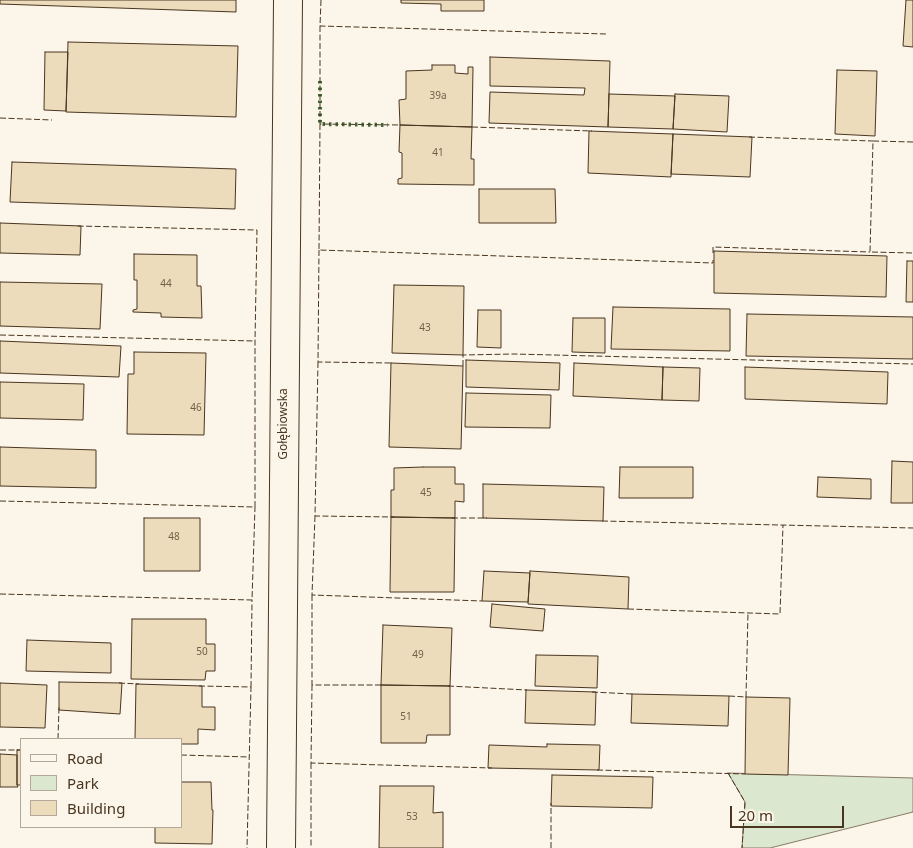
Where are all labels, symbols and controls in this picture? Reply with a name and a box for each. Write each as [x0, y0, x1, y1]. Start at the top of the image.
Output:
house number: 39a [429, 90, 447, 102]
house number: 41 [432, 147, 444, 159]
house number: 44 [160, 278, 172, 290]
house number: 43 [419, 322, 431, 334]
street label: Gołębiowska [277, 388, 291, 460]
house number: 46 [190, 402, 202, 414]
house number: 45 [420, 487, 432, 499]
house number: 48 [168, 531, 180, 543]
house number: 50 [196, 646, 208, 658]
house number: 49 [412, 649, 424, 661]
house number: 51 [400, 711, 412, 723]
legend [20, 738, 182, 828]
text: Road [67, 748, 103, 768]
text: Park [67, 773, 99, 793]
scale bar [733, 796, 847, 828]
text: Building [67, 798, 125, 818]
text: 20 m [738, 805, 773, 825]
house number: 53 [406, 811, 418, 823]

